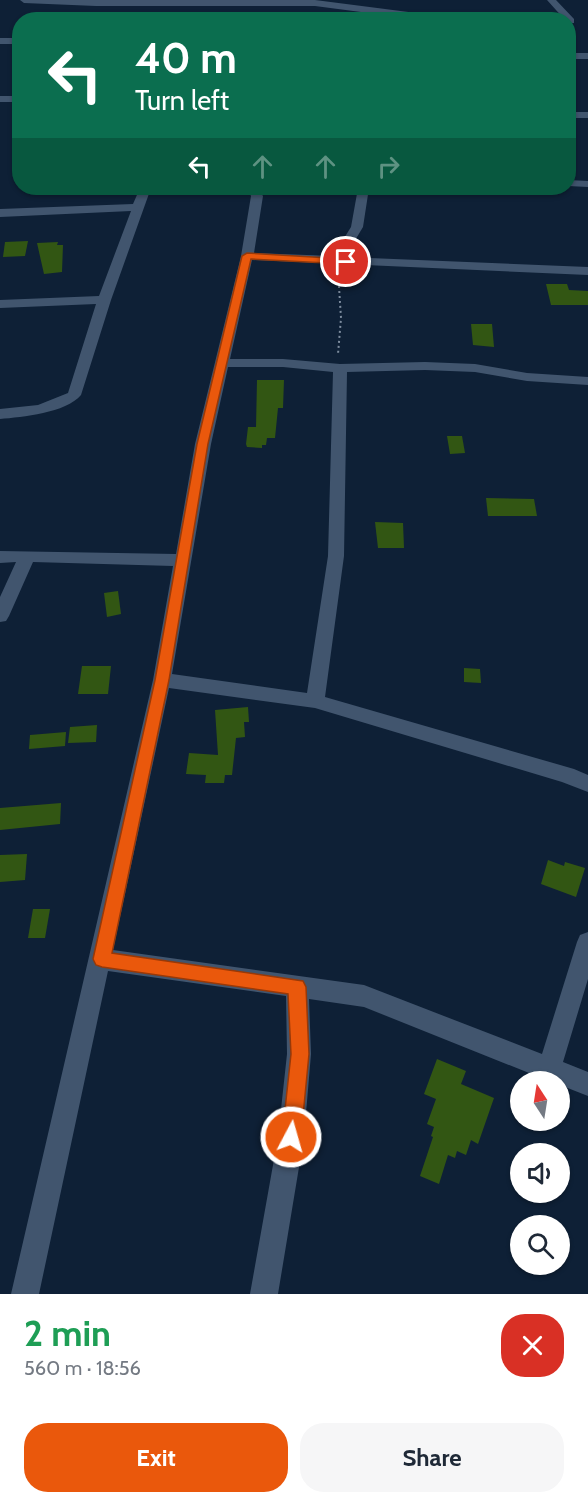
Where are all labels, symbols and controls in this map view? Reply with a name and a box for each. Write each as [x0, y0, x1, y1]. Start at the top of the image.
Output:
text: 40 m [135, 32, 237, 84]
icon: left [36, 36, 114, 114]
text: Turn left [135, 84, 229, 117]
icon: left [183, 150, 216, 183]
icon: ahead [246, 150, 279, 183]
icon: ahead [309, 150, 342, 183]
icon: right [372, 150, 405, 183]
pin [320, 236, 371, 287]
icon: arrive [329, 245, 362, 278]
north arrow [510, 1071, 570, 1131]
map controls [510, 1071, 570, 1275]
position arrow [259, 1105, 323, 1169]
button: sound [510, 1143, 570, 1203]
button: search [510, 1215, 570, 1275]
text: 2 min [24, 1311, 111, 1355]
button: close [501, 1314, 564, 1377]
text: 560 m · 18:56 [24, 1356, 141, 1380]
button: Exit [24, 1423, 288, 1492]
button: Share [300, 1423, 564, 1492]

